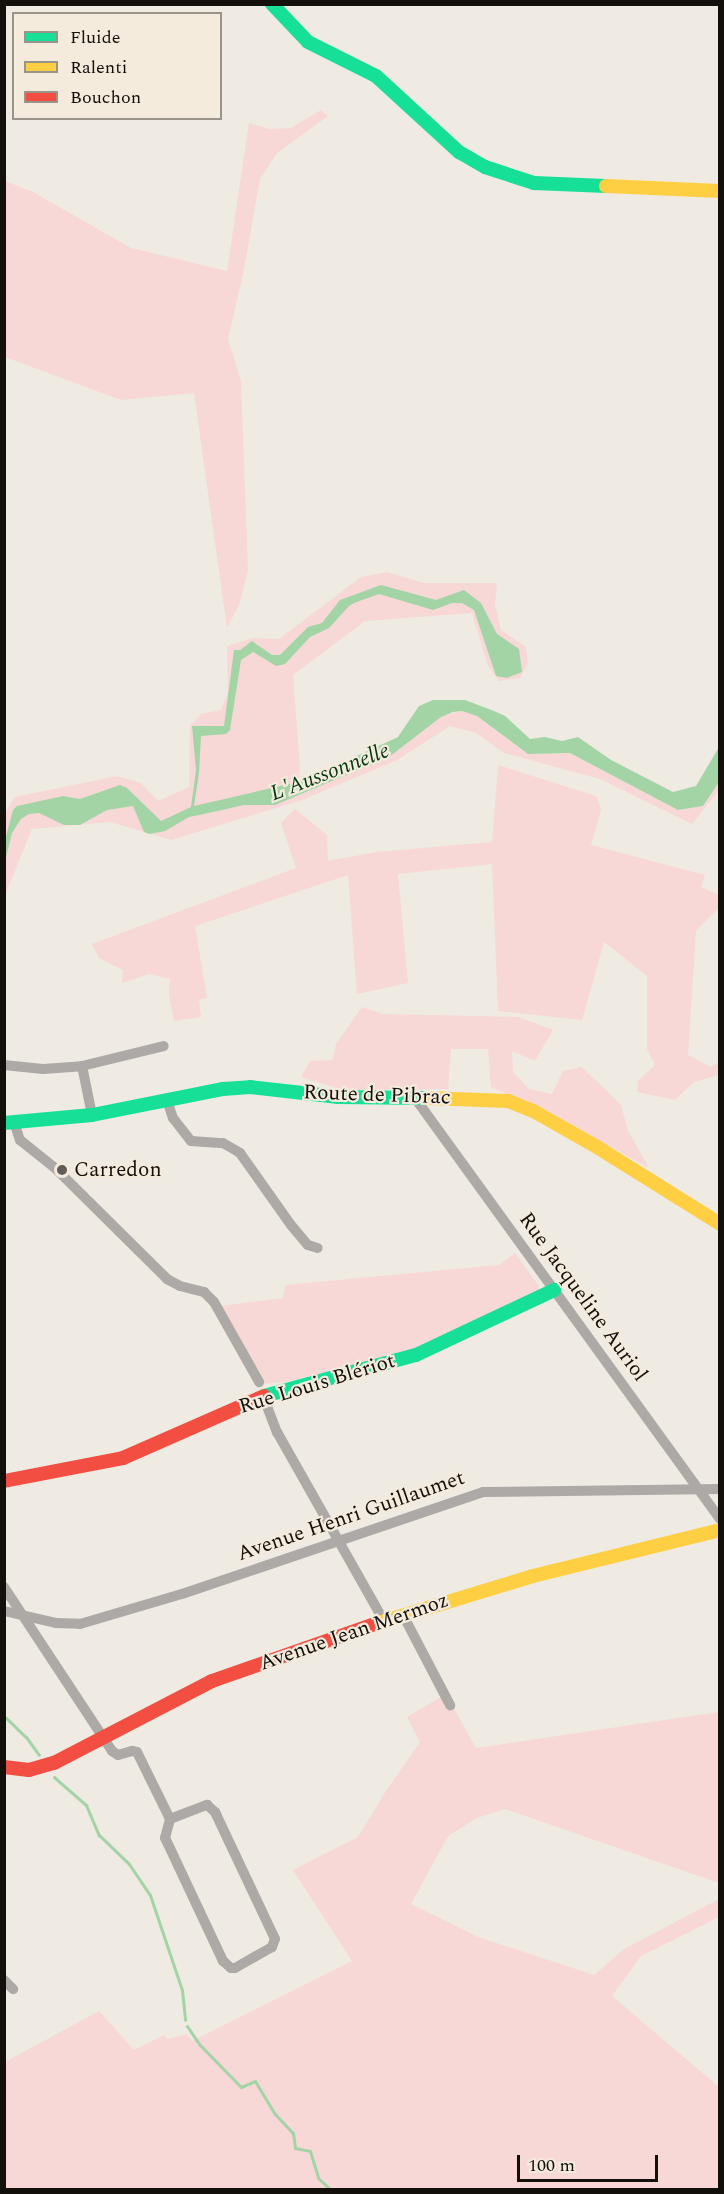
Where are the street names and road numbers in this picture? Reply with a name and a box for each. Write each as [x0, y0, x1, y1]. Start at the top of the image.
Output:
street label: Route de Pibrac [303, 1080, 451, 1110]
street label: Rue Jacqueline Auriol [513, 1208, 653, 1386]
street label: Rue Louis Blériot [236, 1348, 398, 1420]
street label: Avenue Henri Guillaumet [234, 1465, 468, 1567]
street label: Avenue Jean Mermoz [256, 1588, 452, 1676]

